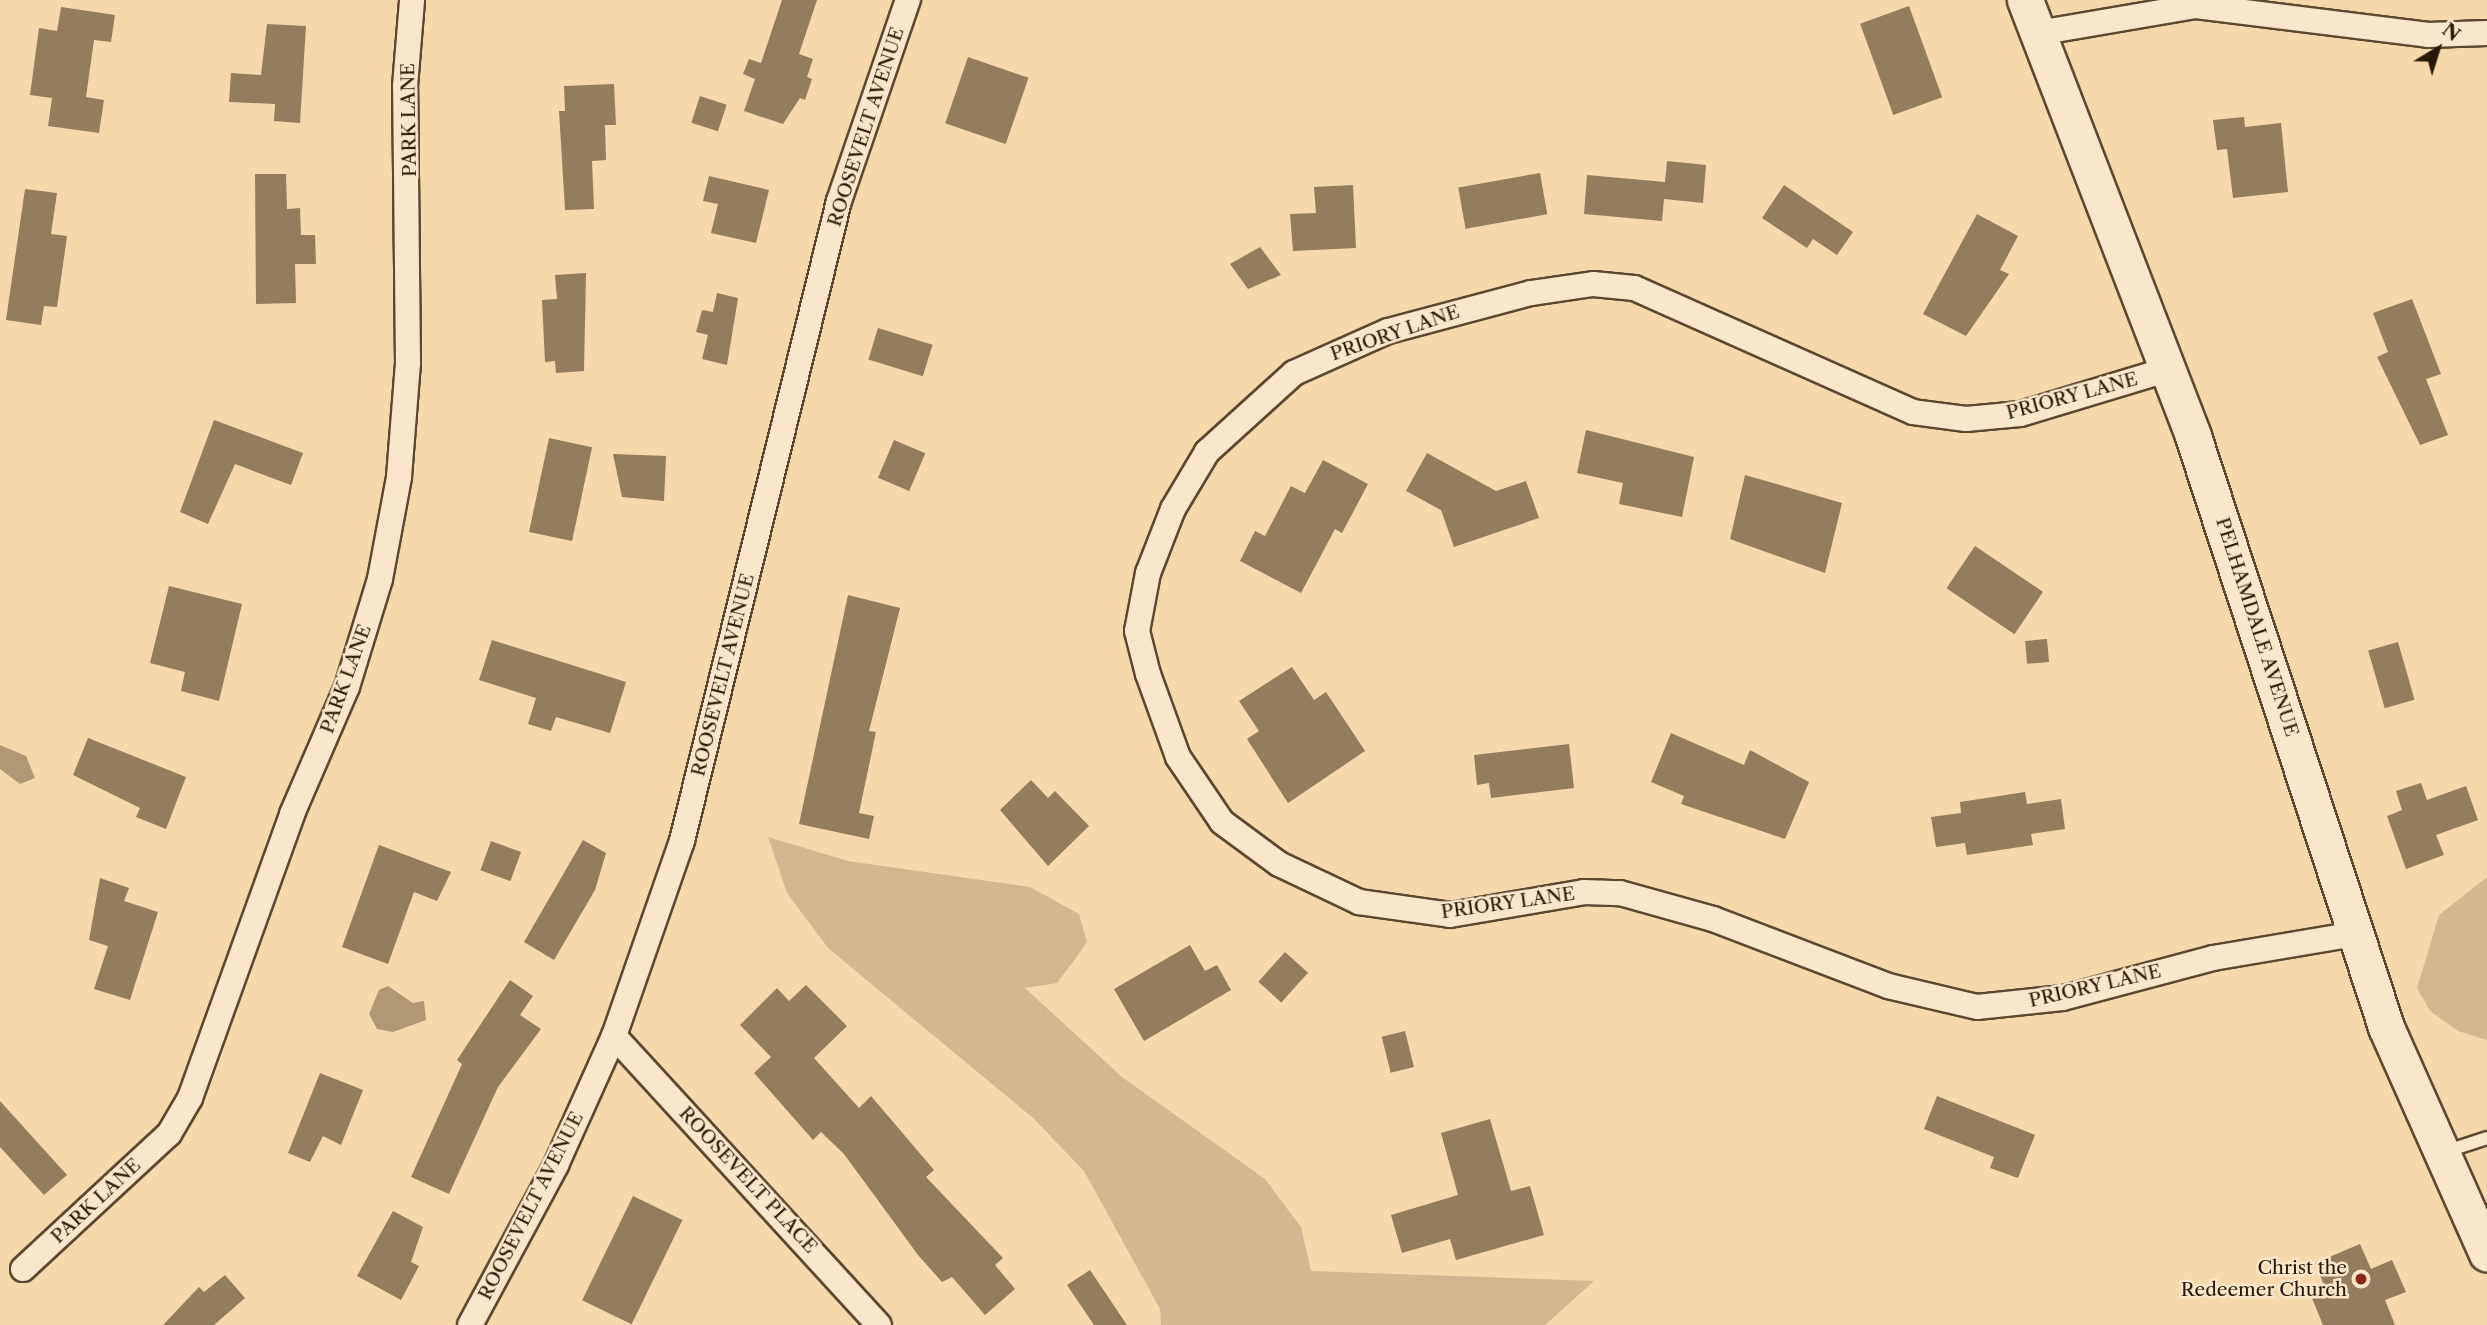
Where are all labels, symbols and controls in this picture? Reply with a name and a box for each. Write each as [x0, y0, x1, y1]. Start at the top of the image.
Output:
north arrow [2403, 14, 2473, 84]
text: N [2438, 18, 2465, 46]
street label: ROOSEVELT AVENUE [823, 24, 909, 230]
street label: PARK LANE [397, 62, 421, 178]
street label: PRIORY LANE [1327, 300, 1463, 366]
street label: PRIORY LANE [2003, 367, 2141, 425]
street label: PELHAMDALE AVENUE [2211, 514, 2303, 740]
street label: ROOSEVELT AVENUE [687, 571, 759, 779]
street label: PARK LANE [316, 621, 376, 737]
street label: PRIORY LANE [1439, 882, 1577, 924]
street label: PRIORY LANE [2026, 960, 2164, 1012]
street label: ROOSEVELT PLACE [674, 1102, 822, 1258]
street label: ROOSEVELT AVENUE [473, 1108, 589, 1304]
street label: PARK LANE [46, 1154, 146, 1248]
place label: Christ the Redeemer Church [2180, 1257, 2347, 1301]
marker: Christ the Redeemer Church [2353, 1271, 2369, 1287]

